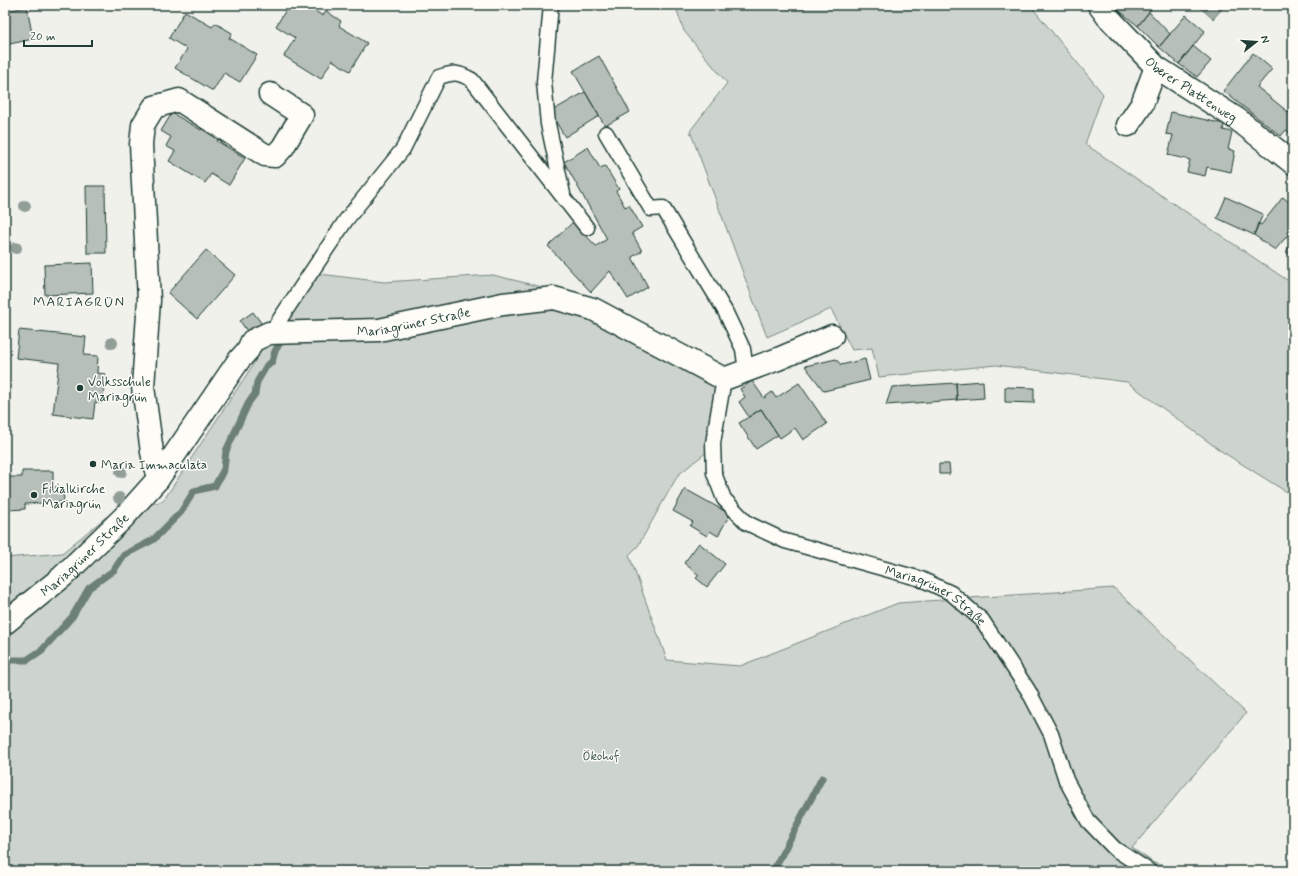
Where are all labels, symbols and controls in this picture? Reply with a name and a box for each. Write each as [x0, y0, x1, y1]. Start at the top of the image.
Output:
scale bar [24, 22, 92, 48]
north arrow [1236, 22, 1276, 62]
text: 20 m [30, 29, 56, 45]
text: N [1257, 34, 1272, 45]
street label: Oberer Plattenweg [1141, 54, 1240, 128]
district label: MARIAGRÜN [33, 293, 125, 311]
street label: Mariagrüner Straße [357, 304, 472, 341]
place label: Volksschule Mariagrün [88, 374, 151, 407]
marker: Volksschule Mariagrün [75, 383, 85, 393]
place label: Maria Immaculata [101, 457, 207, 474]
marker: Maria Immaculata [88, 459, 98, 469]
place label: Filialkirche Mariagrün [42, 481, 105, 514]
marker: Filialkirche Mariagrün [29, 490, 39, 500]
street label: Mariagrüner Straße [38, 510, 133, 601]
street label: Mariagrüner Straße [883, 562, 990, 629]
park label: Ökohof [583, 748, 620, 765]

